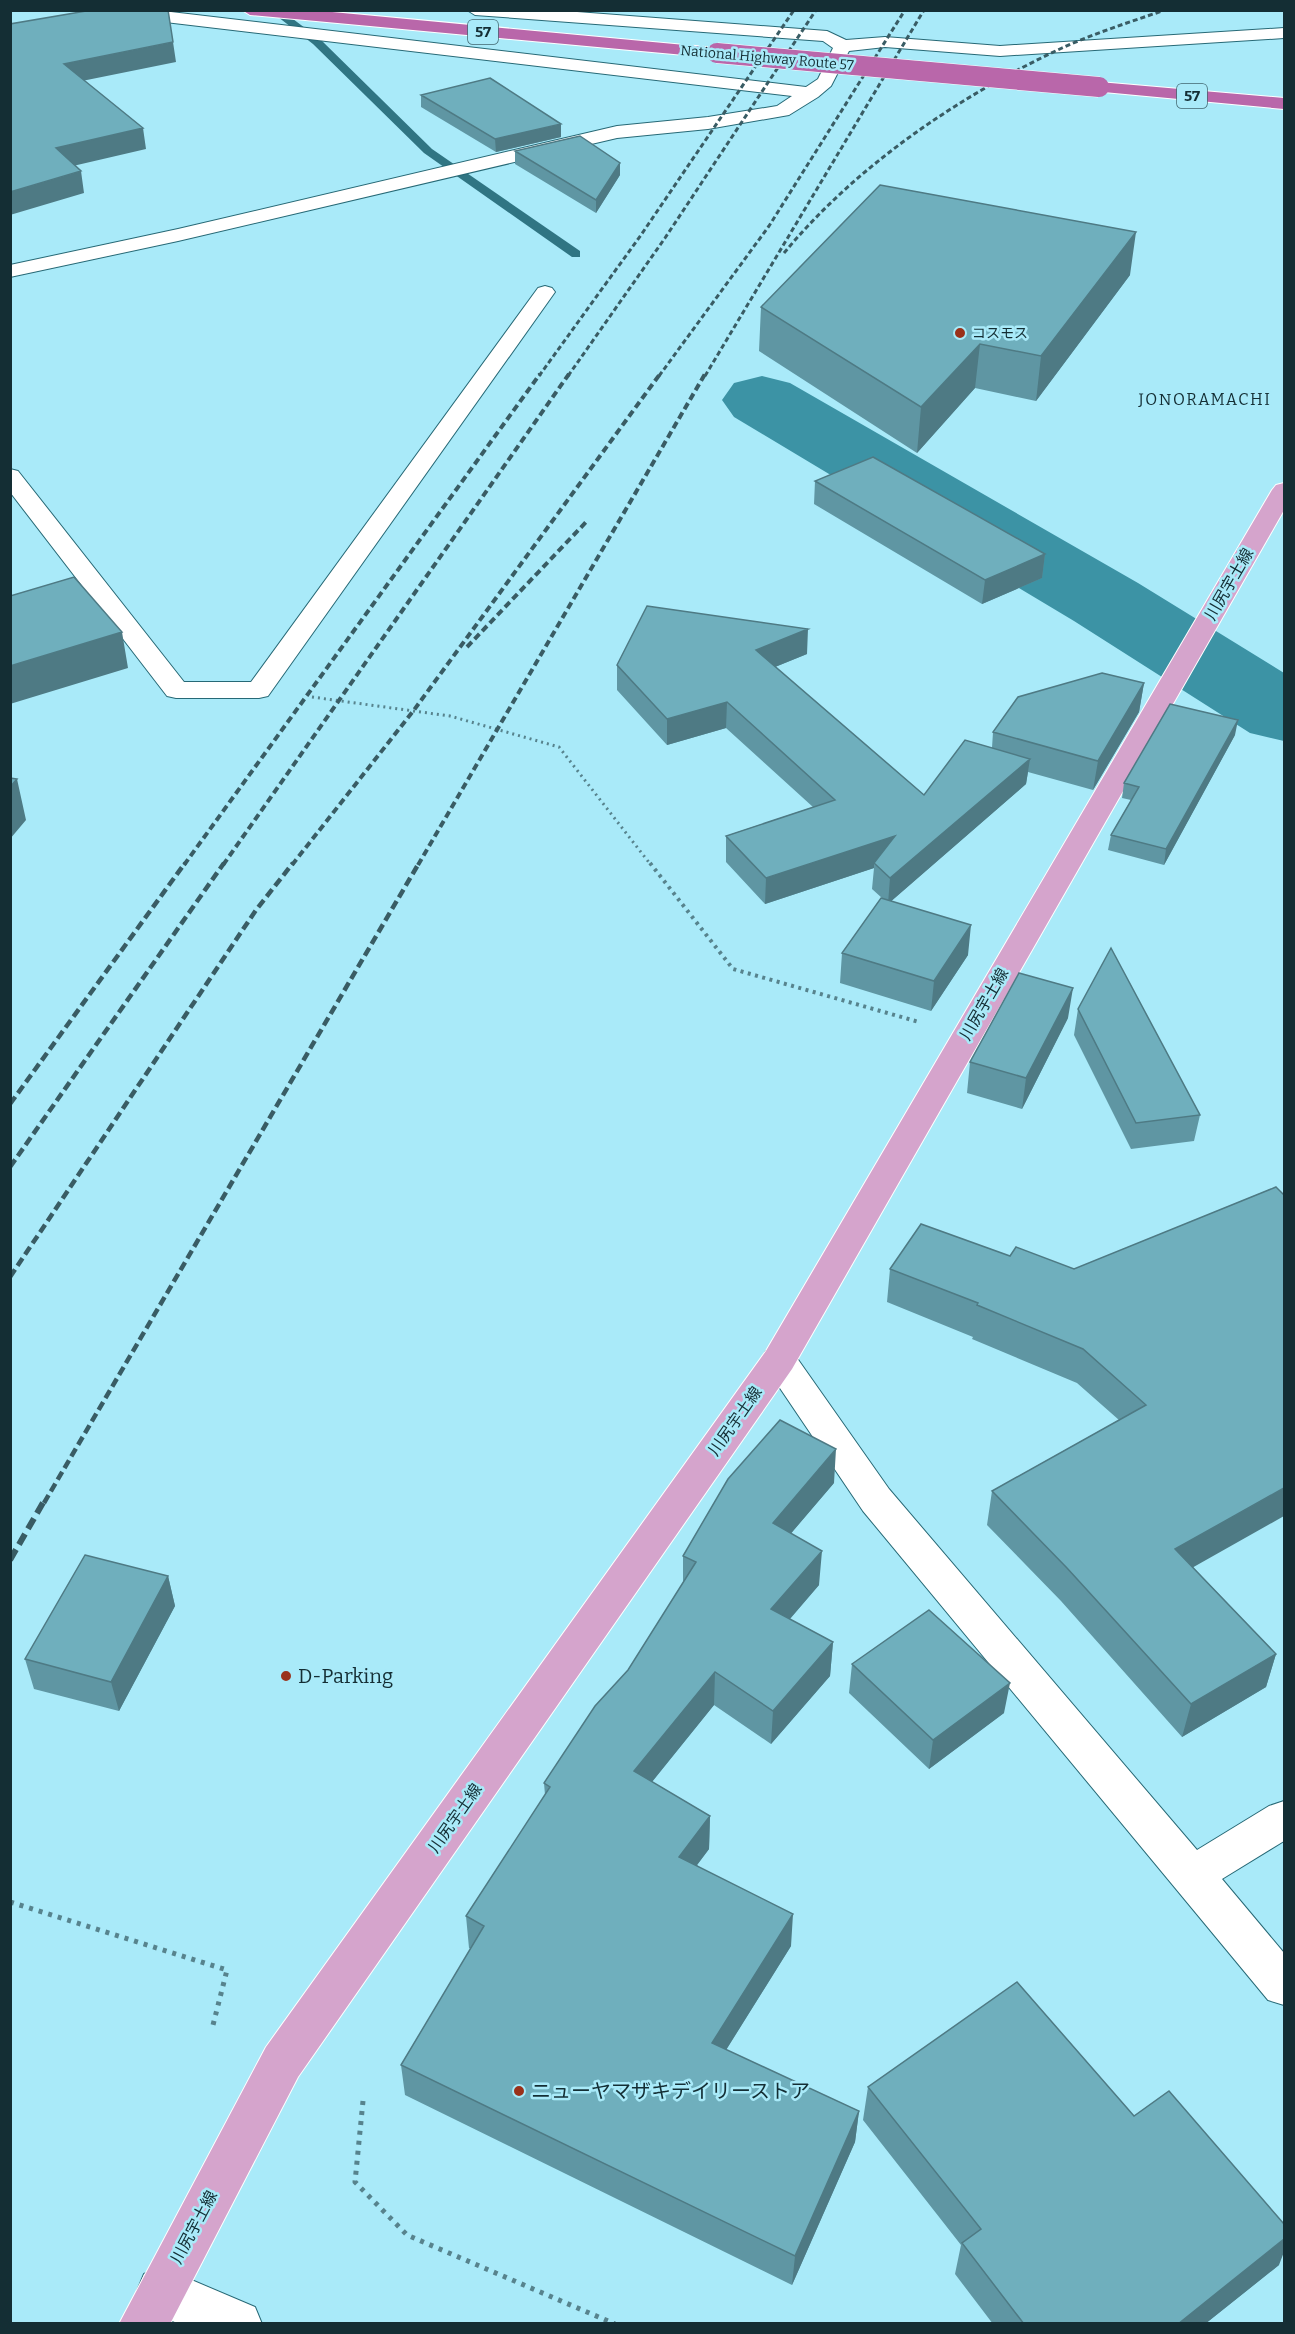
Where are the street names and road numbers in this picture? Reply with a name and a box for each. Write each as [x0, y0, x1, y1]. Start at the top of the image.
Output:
road number: 57 [468, 20, 498, 44]
street label: National Highway Route 57 [680, 42, 854, 74]
road number: 57 [1177, 84, 1207, 108]
street label: 川尻宇土線 [1201, 545, 1257, 623]
street label: 川尻宇土線 [956, 965, 1012, 1043]
street label: 川尻宇土線 [704, 1383, 766, 1459]
street label: 川尻宇土線 [424, 1780, 486, 1856]
street label: 川尻宇土線 [167, 2187, 221, 2267]

